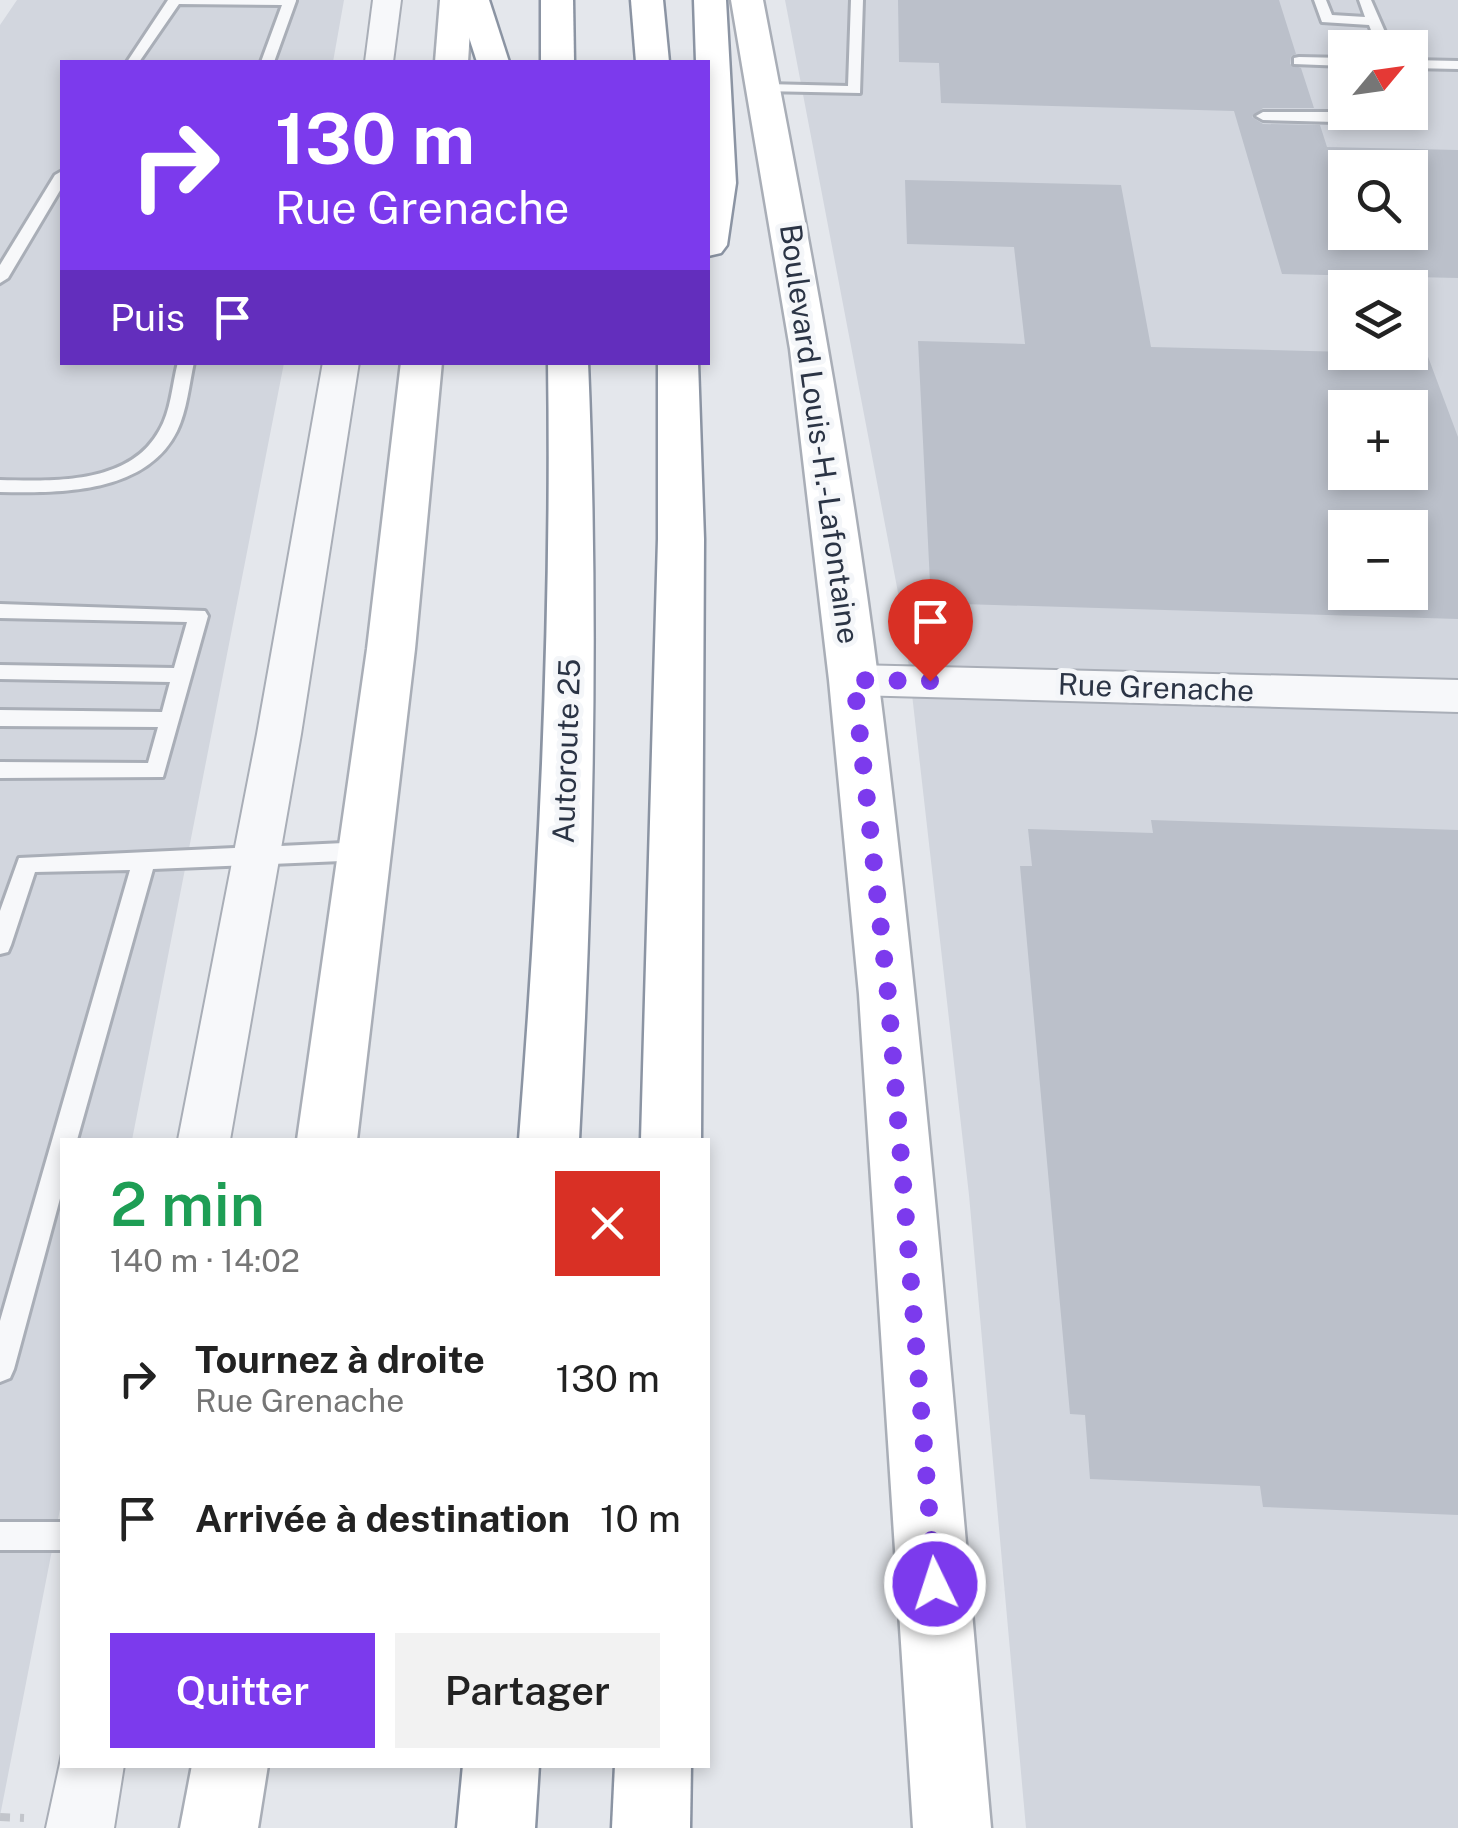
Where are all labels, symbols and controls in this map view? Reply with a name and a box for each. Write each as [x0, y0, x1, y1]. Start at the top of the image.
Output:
north arrow [1328, 30, 1428, 130]
map controls [1328, 30, 1428, 610]
text: 130 m [275, 97, 475, 180]
icon: right [110, 100, 240, 230]
button: search [1328, 150, 1428, 250]
text: Rue Grenache [275, 181, 569, 234]
street label: Boulevard Louis-H.-Lafontaine [773, 222, 867, 646]
button: layers [1328, 270, 1428, 370]
icon: arrive [205, 290, 260, 345]
text: Puis [110, 295, 185, 340]
button: + [1328, 390, 1428, 490]
button: − [1328, 510, 1428, 610]
pin [888, 579, 973, 682]
icon: arrive [903, 594, 958, 649]
street label: Autoroute 25 [545, 658, 587, 844]
street label: Rue Grenache [1057, 666, 1255, 708]
text: 2 min [110, 1169, 265, 1240]
button: close [555, 1171, 660, 1276]
text: 140 m · 14:02 [110, 1242, 300, 1279]
text: Tournez à droite [195, 1337, 485, 1382]
icon: right [110, 1351, 165, 1406]
text: 130 m [555, 1356, 660, 1401]
text: Rue Grenache [195, 1382, 404, 1419]
icon: arrive [110, 1491, 165, 1546]
text: Arrivée à destination [195, 1496, 570, 1541]
text: 10 m [600, 1496, 681, 1541]
position arrow [883, 1532, 987, 1636]
button: Quitter [110, 1633, 375, 1748]
button: Partager [395, 1633, 660, 1748]

